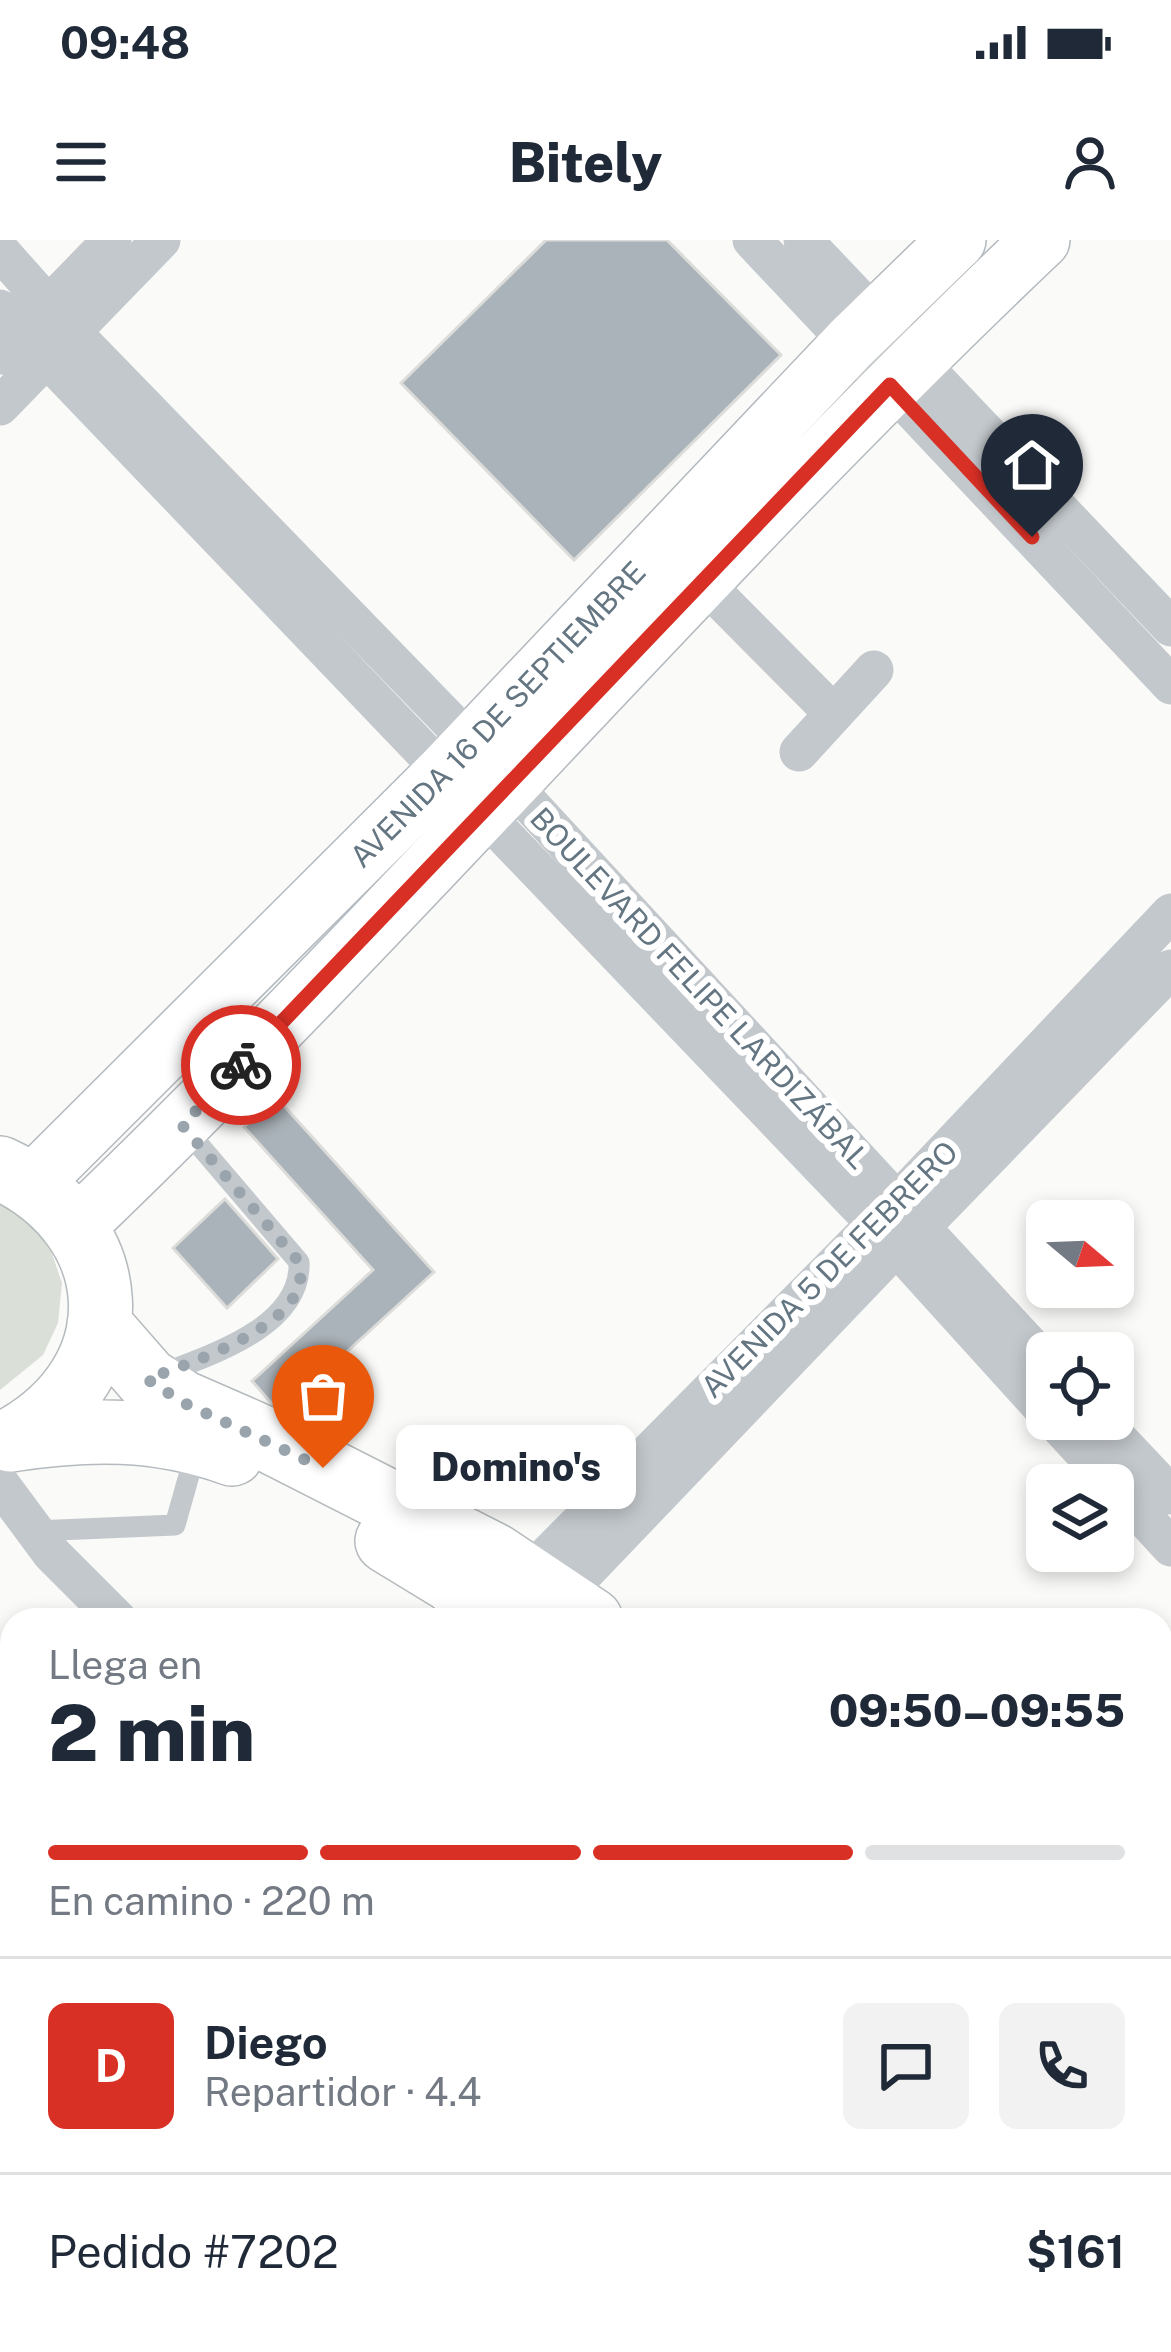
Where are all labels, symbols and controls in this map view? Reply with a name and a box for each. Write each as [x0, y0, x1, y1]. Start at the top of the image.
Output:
text: 09:48 [60, 16, 190, 69]
icon: menu [48, 129, 114, 195]
icon: person [1057, 129, 1123, 195]
text: Bitely [509, 131, 662, 194]
pin [981, 414, 1083, 537]
icon: home [999, 432, 1065, 498]
street label: AVENIDA 16 DE SEPTIEMBRE [342, 554, 653, 875]
street label: BOULEVARD FELIPE LARDIZÁBAL [523, 800, 877, 1176]
courier [181, 1005, 301, 1125]
icon: bike [208, 1032, 274, 1098]
street label: AVENIDA 5 DE FEBRERO [693, 1133, 965, 1405]
north arrow [1026, 1200, 1134, 1308]
map controls [1026, 1200, 1134, 1572]
button: locate [1026, 1332, 1134, 1440]
pin [272, 1345, 374, 1468]
icon: bag [290, 1363, 356, 1429]
callout: Domino's [395, 1426, 635, 1510]
text: Domino's [431, 1444, 601, 1490]
button: layers [1026, 1464, 1134, 1572]
text: Llega en [48, 1642, 202, 1688]
text: 09:50–09:55 [829, 1684, 1125, 1737]
text: 2 min [48, 1687, 255, 1779]
text: En camino · 220 m [48, 1878, 375, 1924]
button: chat [843, 2003, 969, 2129]
button: phone [999, 2003, 1125, 2129]
text: Diego [204, 2016, 328, 2069]
text: D [95, 2039, 127, 2092]
text: Repartidor · 4.4 [204, 2069, 482, 2115]
text: Pedido #7202 [48, 2225, 339, 2278]
text: $161 [1026, 2225, 1125, 2278]

